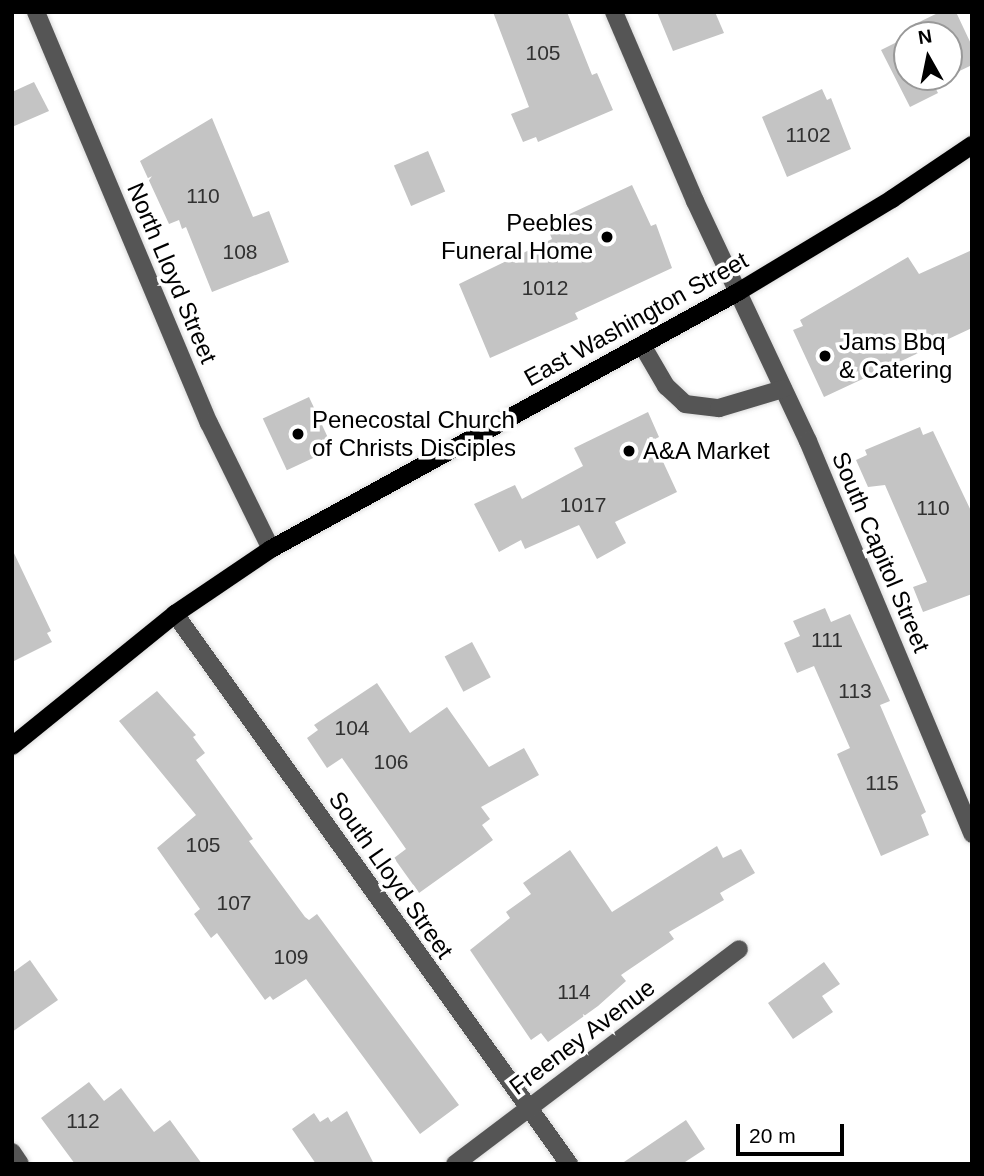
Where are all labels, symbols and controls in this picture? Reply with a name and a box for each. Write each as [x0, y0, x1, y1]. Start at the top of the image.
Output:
north arrow [893, 21, 963, 91]
text: N [917, 25, 933, 48]
house number: 105 [525, 40, 561, 66]
house number: 1102 [785, 122, 831, 148]
street label: North Lloyd Street [121, 178, 223, 368]
house number: 110 [186, 183, 220, 209]
place label: Peebles Funeral Home [441, 209, 593, 265]
marker: Peebles Funeral Home [599, 229, 615, 245]
house number: 108 [222, 239, 258, 265]
street label: East Washington Street [519, 246, 753, 392]
house number: 1012 [522, 275, 568, 301]
place label: Jams Bbq & Catering [839, 328, 952, 384]
marker: Jams Bbq & Catering [817, 348, 833, 364]
place label: Penecostal Church of Christs Disciples [312, 406, 516, 462]
marker: Penecostal Church of Christs Disciples [290, 426, 306, 442]
place label: A&A Market [643, 437, 771, 465]
marker: A&A Market [621, 443, 637, 459]
street label: South Capitol Street [826, 448, 936, 656]
house number: 1017 [560, 492, 606, 518]
house number: 110 [916, 495, 950, 521]
house number: 111 [811, 627, 843, 653]
house number: 113 [838, 678, 872, 704]
house number: 104 [334, 715, 370, 741]
house number: 106 [373, 749, 409, 775]
house number: 115 [865, 770, 899, 796]
street label: South Lloyd Street [323, 786, 459, 964]
house number: 105 [185, 832, 221, 858]
house number: 107 [216, 890, 252, 916]
house number: 109 [273, 944, 309, 970]
street label: Freeney Avenue [503, 973, 661, 1101]
house number: 114 [557, 979, 591, 1005]
house number: 112 [66, 1108, 100, 1134]
scale bar [739, 1110, 848, 1154]
text: 20 m [749, 1124, 796, 1147]

